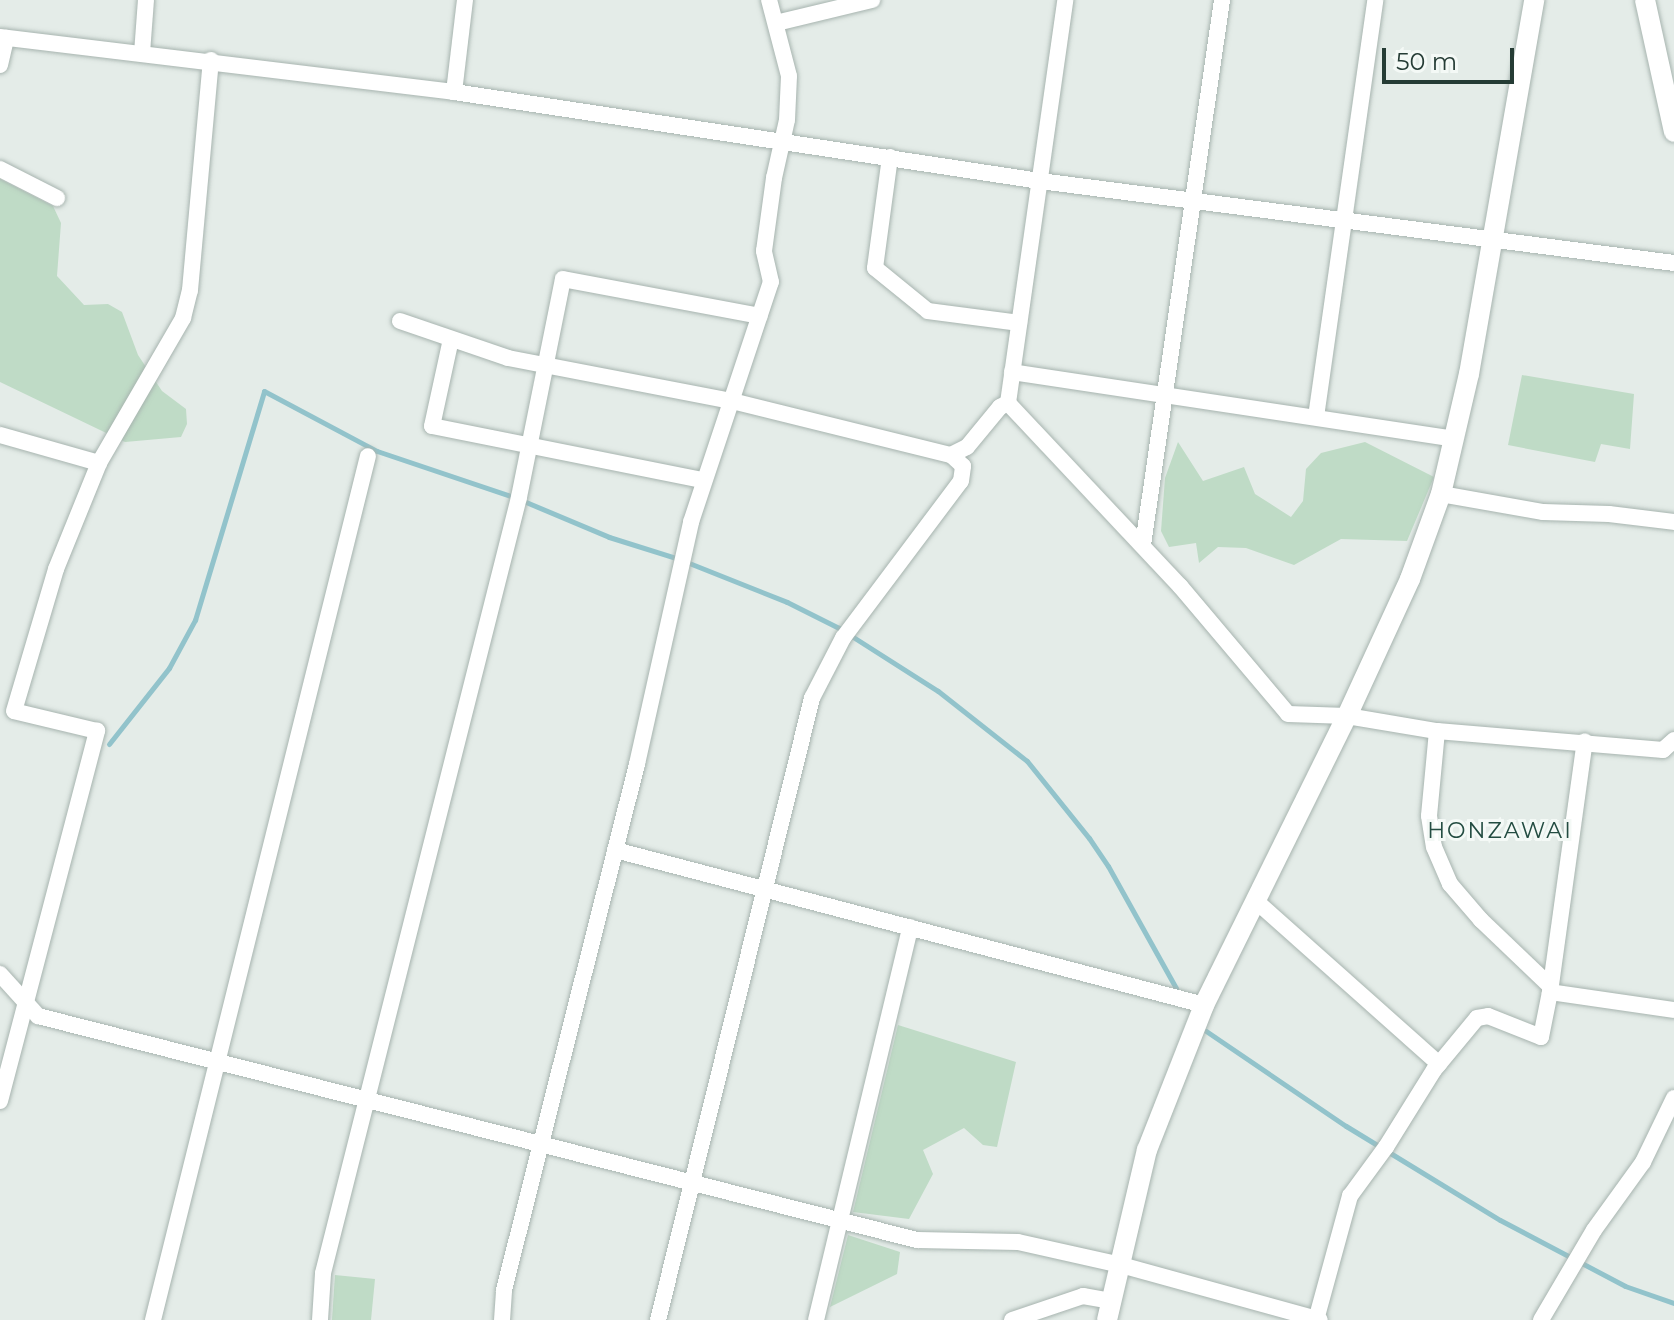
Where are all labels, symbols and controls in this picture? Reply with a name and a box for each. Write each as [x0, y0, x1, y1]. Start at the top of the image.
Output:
scale bar [1386, 32, 1518, 82]
text: 50 m [1396, 47, 1457, 76]
district label: HONZAWAI [1427, 818, 1573, 844]

